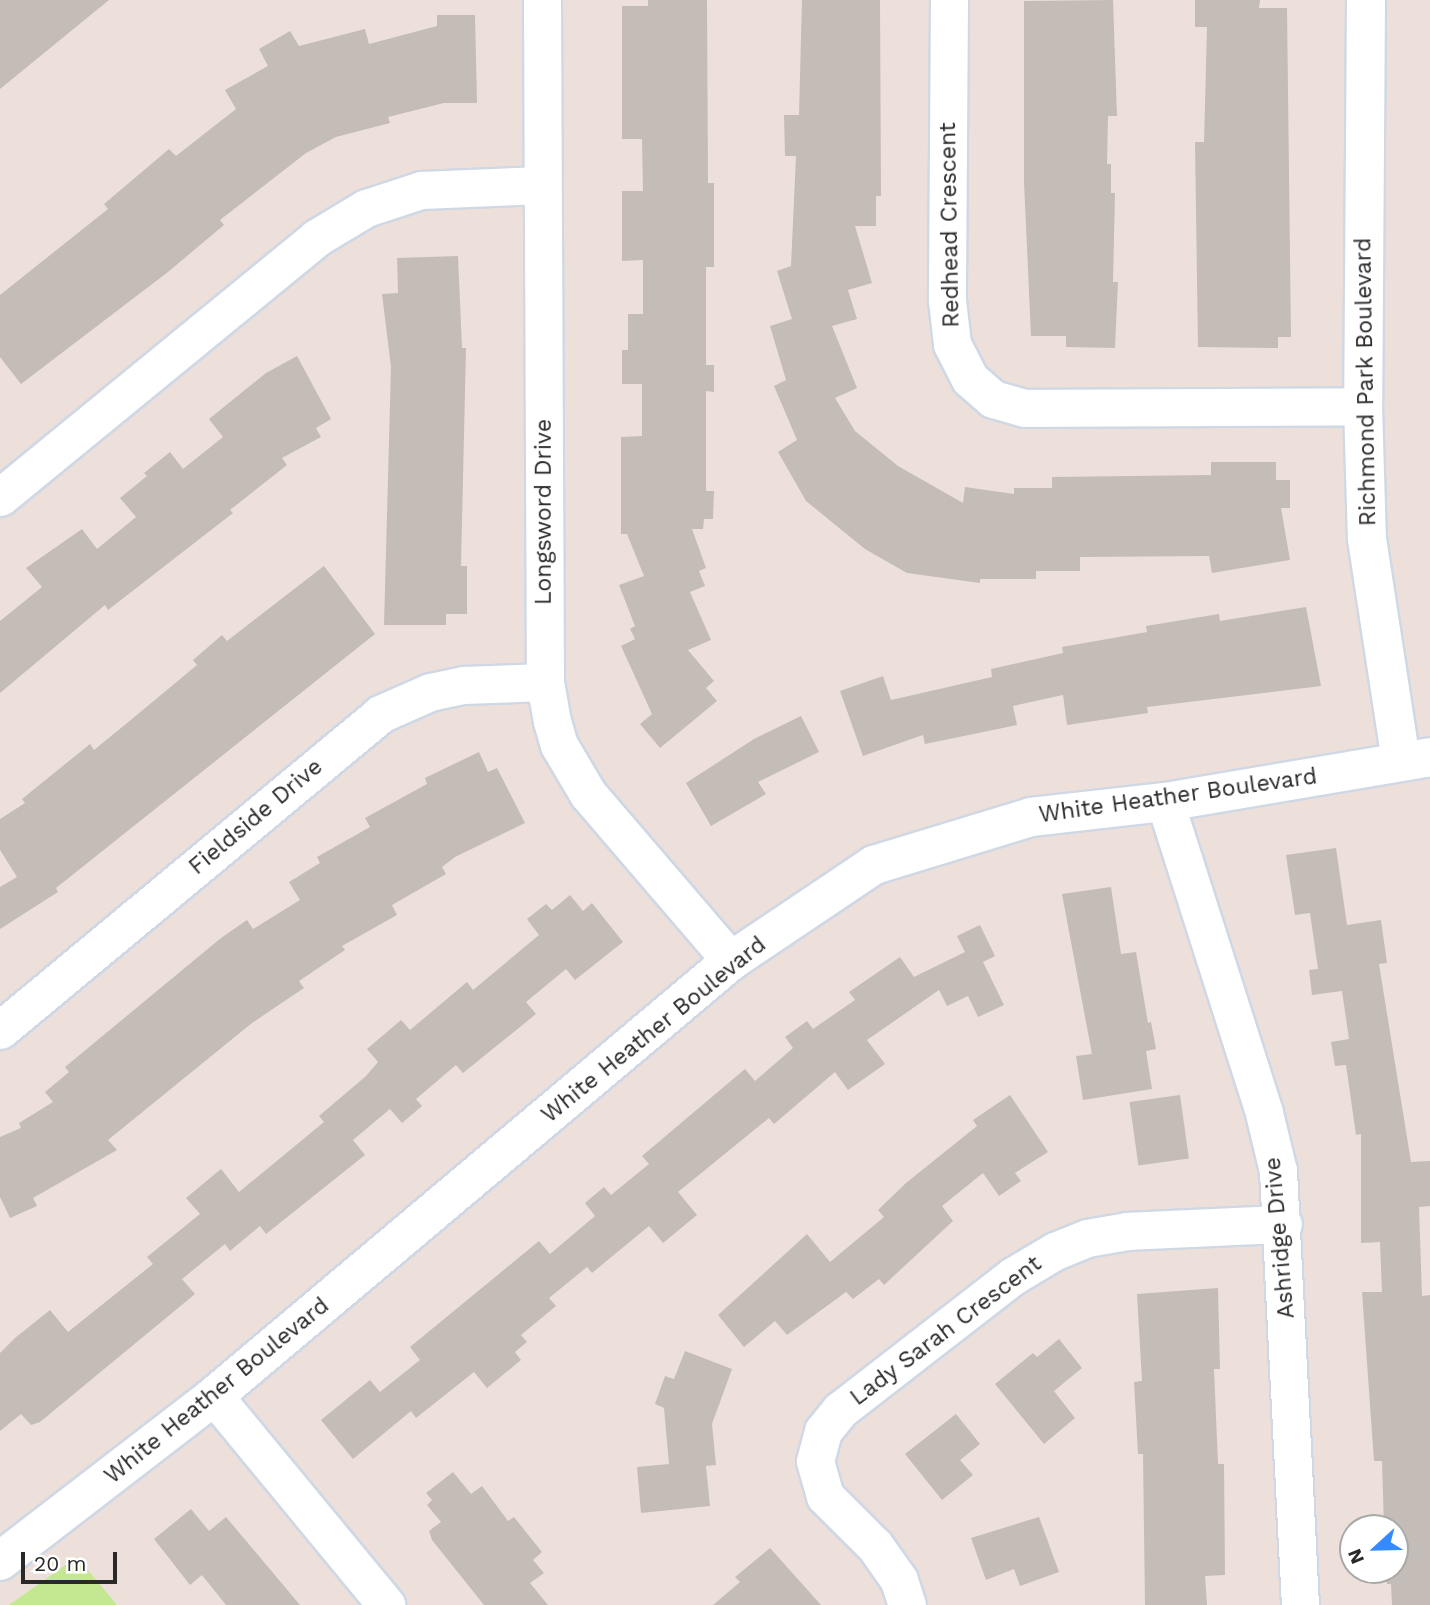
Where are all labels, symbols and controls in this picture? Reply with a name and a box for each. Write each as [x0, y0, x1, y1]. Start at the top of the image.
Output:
street label: Redhead Crescent [934, 122, 966, 328]
street label: Richmond Park Boulevard [1350, 237, 1382, 527]
street label: Longsword Drive [530, 419, 558, 605]
street label: Fieldside Drive [184, 753, 328, 881]
street label: White Heather Boulevard [1037, 763, 1319, 829]
street label: White Heather Boulevard [536, 931, 772, 1129]
street label: Ashridge Drive [1259, 1156, 1301, 1320]
street label: Lady Sarah Crescent [845, 1250, 1047, 1412]
street label: White Heather Boulevard [99, 1292, 335, 1490]
north arrow [1339, 1514, 1409, 1584]
scale bar [24, 1538, 121, 1582]
text: N [1343, 1545, 1369, 1567]
text: 20 m [34, 1551, 86, 1576]

